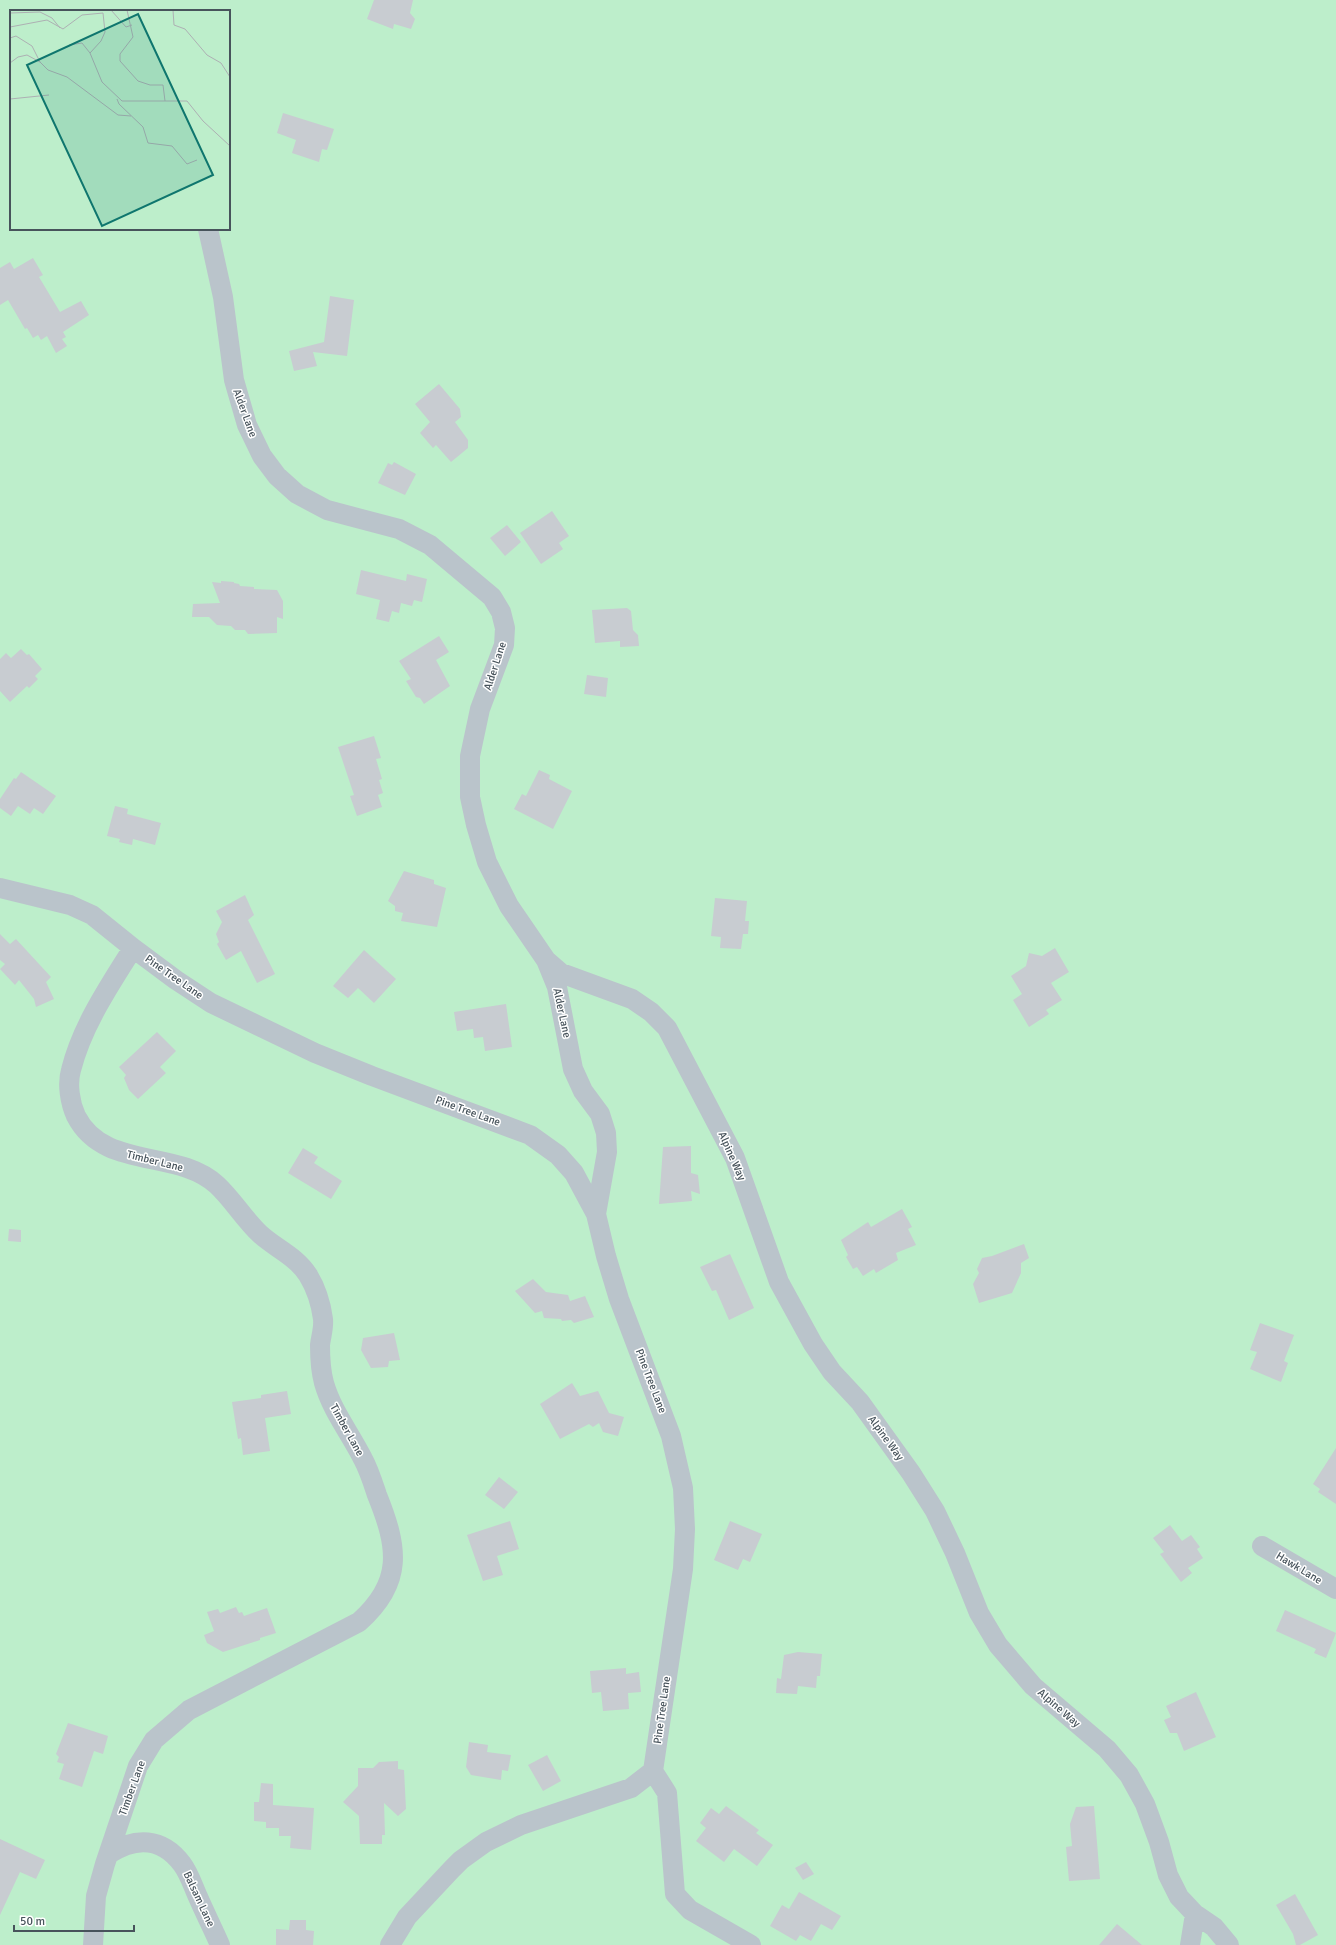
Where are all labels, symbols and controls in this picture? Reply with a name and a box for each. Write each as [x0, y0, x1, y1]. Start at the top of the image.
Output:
inset map [10, 10, 230, 230]
street label: Alder Lane [230, 387, 260, 439]
street label: Alder Lane [481, 640, 509, 692]
street label: Pine Tree Lane [142, 952, 206, 1002]
street label: Alder Lane [550, 987, 574, 1039]
street label: Pine Tree Lane [434, 1093, 502, 1129]
street label: Alpine Way [715, 1130, 749, 1183]
street label: Timber Lane [125, 1148, 185, 1174]
street label: Pine Tree Lane [633, 1347, 669, 1415]
street label: Timber Lane [327, 1402, 367, 1458]
street label: Alpine Way [865, 1413, 907, 1464]
street label: Hawk Lane [1274, 1549, 1324, 1587]
street label: Pine Tree Lane [651, 1675, 673, 1745]
street label: Alpine Way [1035, 1686, 1084, 1731]
street label: Timber Lane [116, 1759, 148, 1817]
street label: Balsam Lane [180, 1869, 218, 1929]
scale bar [14, 1907, 134, 1933]
text: 50 m [20, 1914, 45, 1929]

